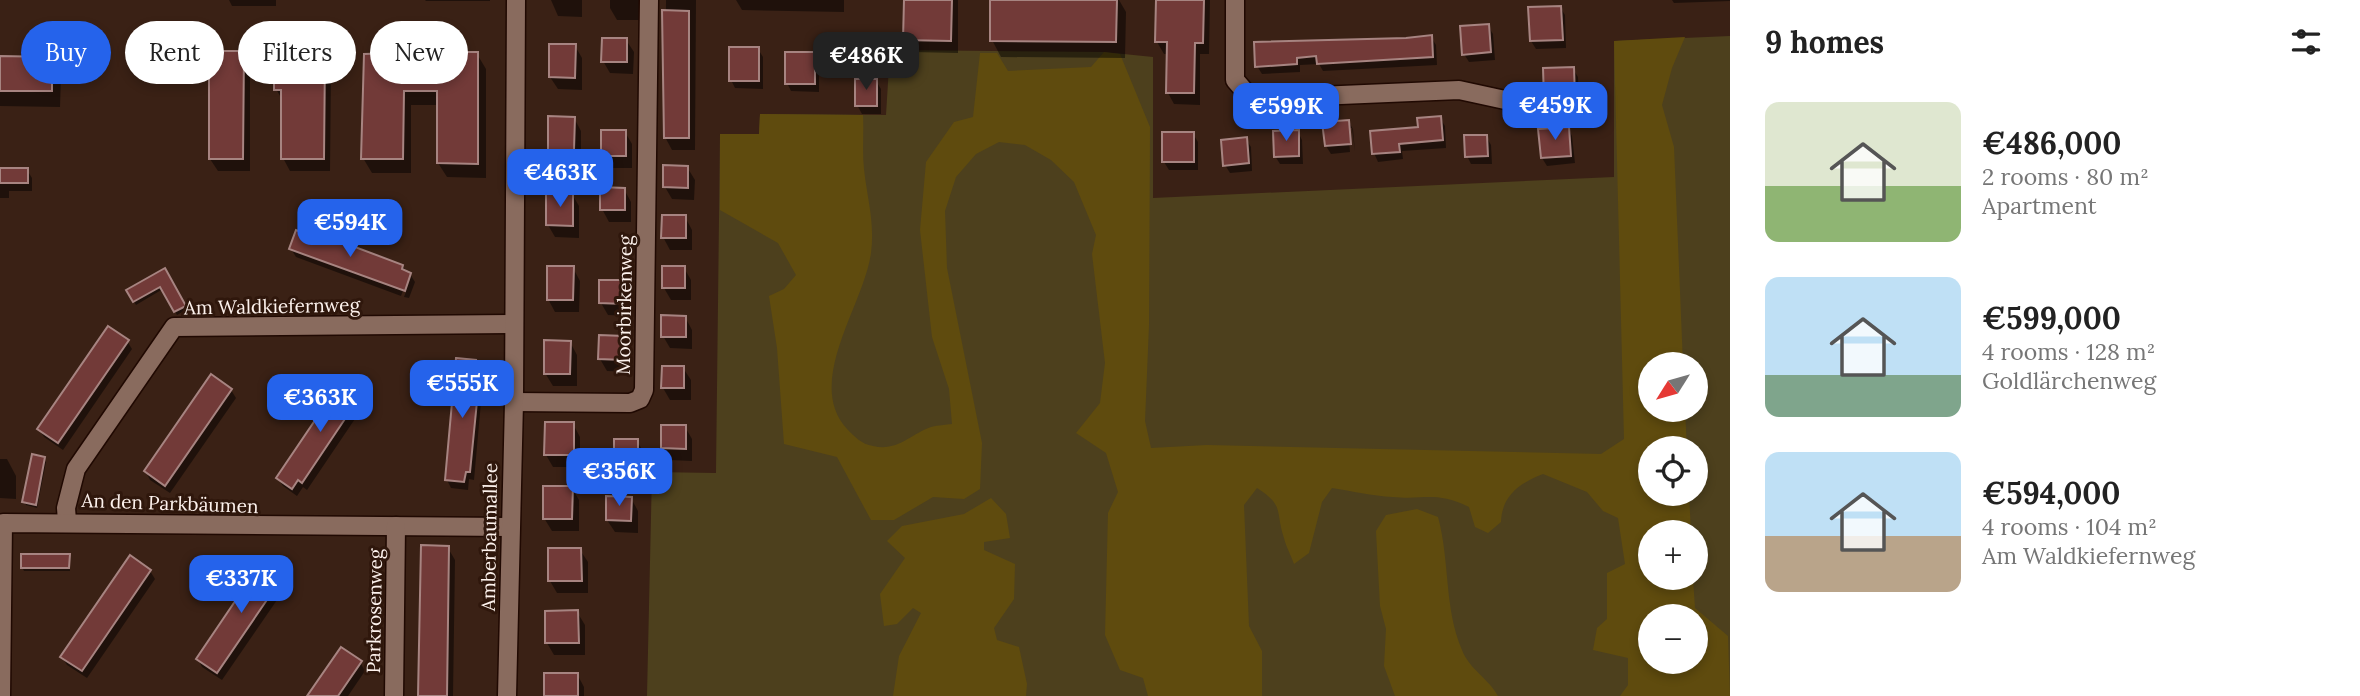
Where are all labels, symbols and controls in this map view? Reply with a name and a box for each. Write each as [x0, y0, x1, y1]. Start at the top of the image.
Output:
chip: Buy [21, 21, 111, 84]
chip: Rent [125, 21, 224, 84]
chip: Filters [238, 21, 356, 84]
chip: New [370, 21, 468, 84]
text: 9 homes [1765, 23, 1884, 61]
icon: filters [2287, 23, 2325, 61]
pin: €486K [817, 32, 915, 92]
text: €486K [829, 40, 903, 69]
pin: €459K [1506, 82, 1604, 142]
pin: €599K [1237, 83, 1335, 143]
text: €459K [1518, 90, 1592, 119]
text: €599K [1249, 91, 1323, 120]
text: €486,000 [1982, 124, 2121, 162]
icon: home [1821, 130, 1905, 214]
pin: €463K [511, 150, 609, 209]
text: €463K [523, 157, 597, 186]
text: 2 rooms · 80 m² [1982, 162, 2149, 191]
text: Apartment [1982, 191, 2097, 220]
pin: €594K [301, 200, 399, 259]
text: €594K [313, 207, 387, 236]
street label: Moorbirkenweg [611, 235, 637, 375]
street label: Am Waldkiefernweg [183, 292, 361, 320]
text: €599,000 [1982, 299, 2121, 337]
icon: home [1821, 305, 1905, 389]
text: 4 rooms · 128 m² [1982, 337, 2155, 366]
north arrow [1638, 352, 1708, 422]
map controls [1638, 352, 1708, 674]
pin: €555K [413, 360, 511, 420]
text: Goldlärchenweg [1982, 366, 2156, 395]
text: €555K [426, 368, 498, 397]
pin: €363K [271, 374, 369, 434]
text: €363K [283, 382, 357, 411]
button: locate [1638, 436, 1708, 506]
pin: €356K [570, 448, 668, 508]
text: €356K [582, 456, 656, 485]
street label: Amberbaumallee [476, 463, 502, 612]
text: €594,000 [1982, 474, 2120, 512]
icon: home [1821, 480, 1905, 564]
street label: An den Parkbäumen [80, 488, 259, 518]
text: 4 rooms · 104 m² [1982, 512, 2157, 541]
button: + [1638, 520, 1708, 590]
text: Am Waldkiefernweg [1982, 541, 2195, 570]
street label: Parkrosenweg [361, 548, 387, 674]
pin: €337K [192, 556, 290, 615]
text: €337K [205, 563, 277, 592]
button: − [1638, 604, 1708, 674]

